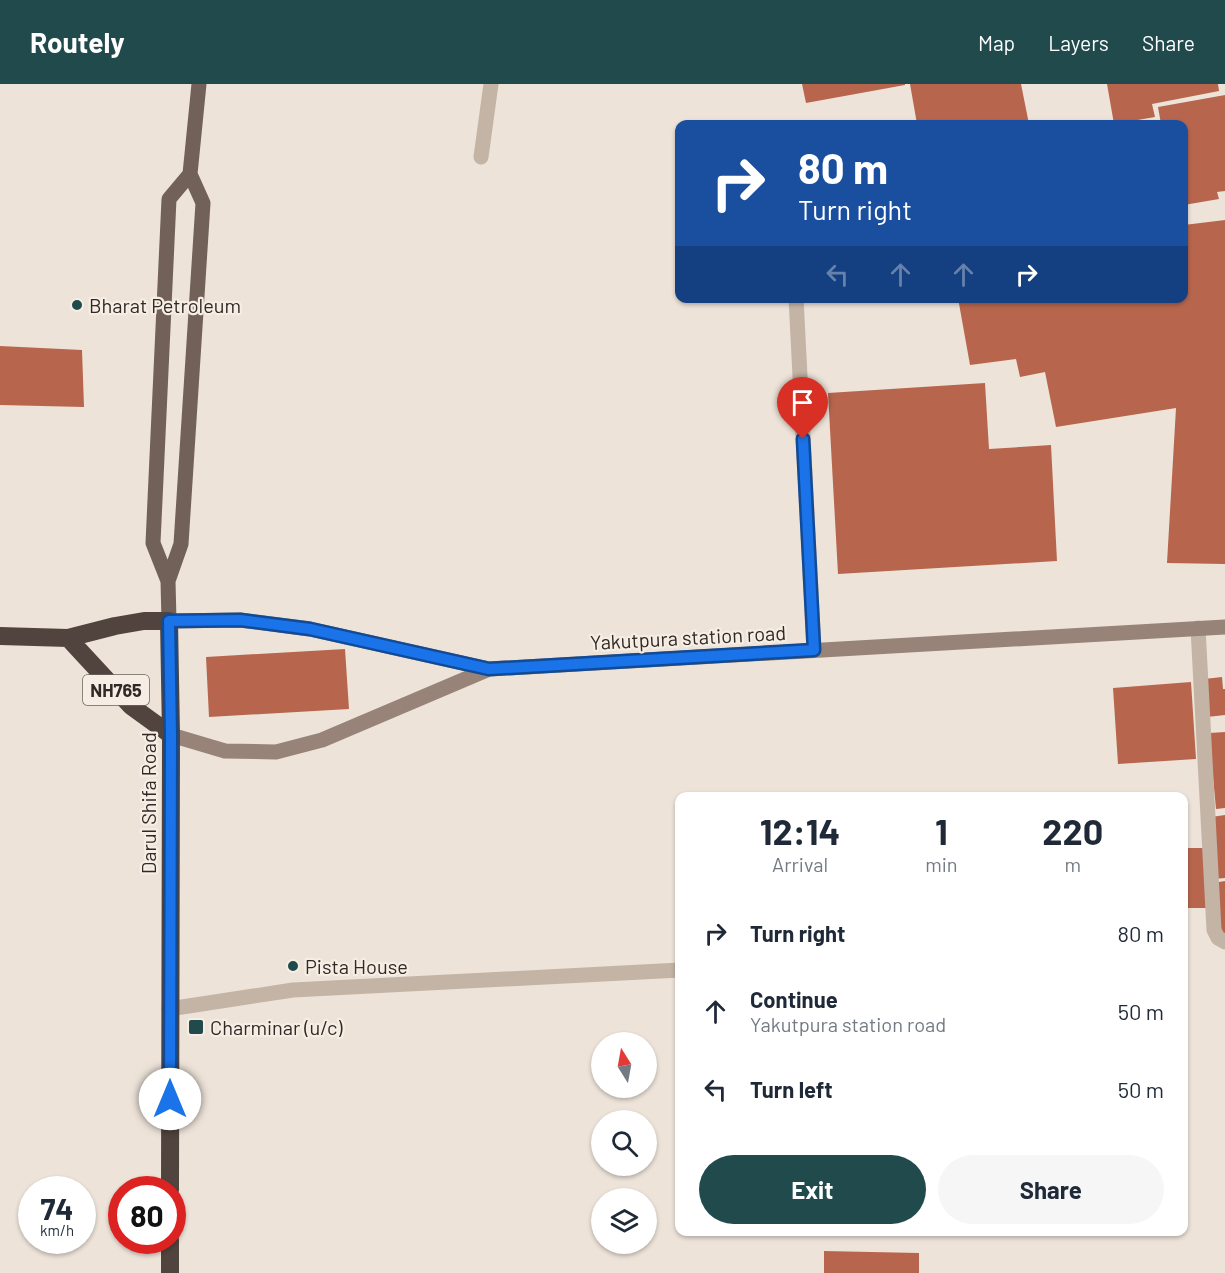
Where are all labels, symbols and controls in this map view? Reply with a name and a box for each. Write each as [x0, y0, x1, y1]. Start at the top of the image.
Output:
text: Routely [30, 25, 125, 59]
text: Map [978, 30, 1015, 55]
text: Layers [1048, 30, 1109, 55]
text: Share [1142, 30, 1195, 55]
text: 80 m [798, 142, 888, 192]
icon: right [699, 144, 777, 222]
text: Turn right [798, 193, 912, 225]
icon: left [821, 258, 854, 291]
icon: ahead [884, 258, 917, 291]
icon: ahead [947, 258, 980, 291]
icon: right [1010, 258, 1043, 291]
place label: Bharat Petroleum [89, 293, 241, 317]
marker: Bharat Petroleum [70, 298, 84, 312]
pin [777, 377, 828, 439]
icon: arrive [786, 386, 819, 419]
street label: Yakutpura station road [589, 620, 787, 654]
road number: NH765 [83, 675, 149, 705]
street label: Darul Shifa Road [136, 732, 160, 874]
text: 12:14 [760, 809, 840, 852]
text: 1 [935, 809, 948, 852]
text: 220 [1042, 809, 1103, 852]
text: Arrival [772, 852, 828, 876]
text: min [925, 852, 958, 876]
text: m [1065, 852, 1081, 876]
icon: right [699, 917, 732, 950]
text: Turn right [750, 920, 845, 946]
text: 80 m [1118, 920, 1164, 946]
place label: Pista House [305, 954, 408, 978]
marker: Pista House [286, 959, 300, 973]
text: Continue [750, 986, 838, 1012]
icon: ahead [699, 995, 732, 1028]
text: 50 m [1118, 998, 1164, 1024]
text: Yakutpura station road [750, 1012, 946, 1036]
place label: Charminar (u/c) [210, 1015, 343, 1039]
marker: Charminar (u/c) [187, 1018, 205, 1036]
north arrow [591, 1032, 657, 1098]
map controls [591, 1032, 657, 1254]
position arrow [138, 1067, 202, 1131]
icon: left [699, 1073, 732, 1106]
text: Turn left [750, 1076, 833, 1102]
text: 50 m [1118, 1076, 1164, 1102]
button: search [591, 1110, 657, 1176]
button: Exit [699, 1155, 926, 1224]
button: Share [938, 1155, 1164, 1224]
speed limit sign: 80 [108, 1176, 186, 1254]
button: layers [591, 1188, 657, 1254]
text: 74 [40, 1190, 74, 1226]
text: km/h [40, 1221, 74, 1239]

